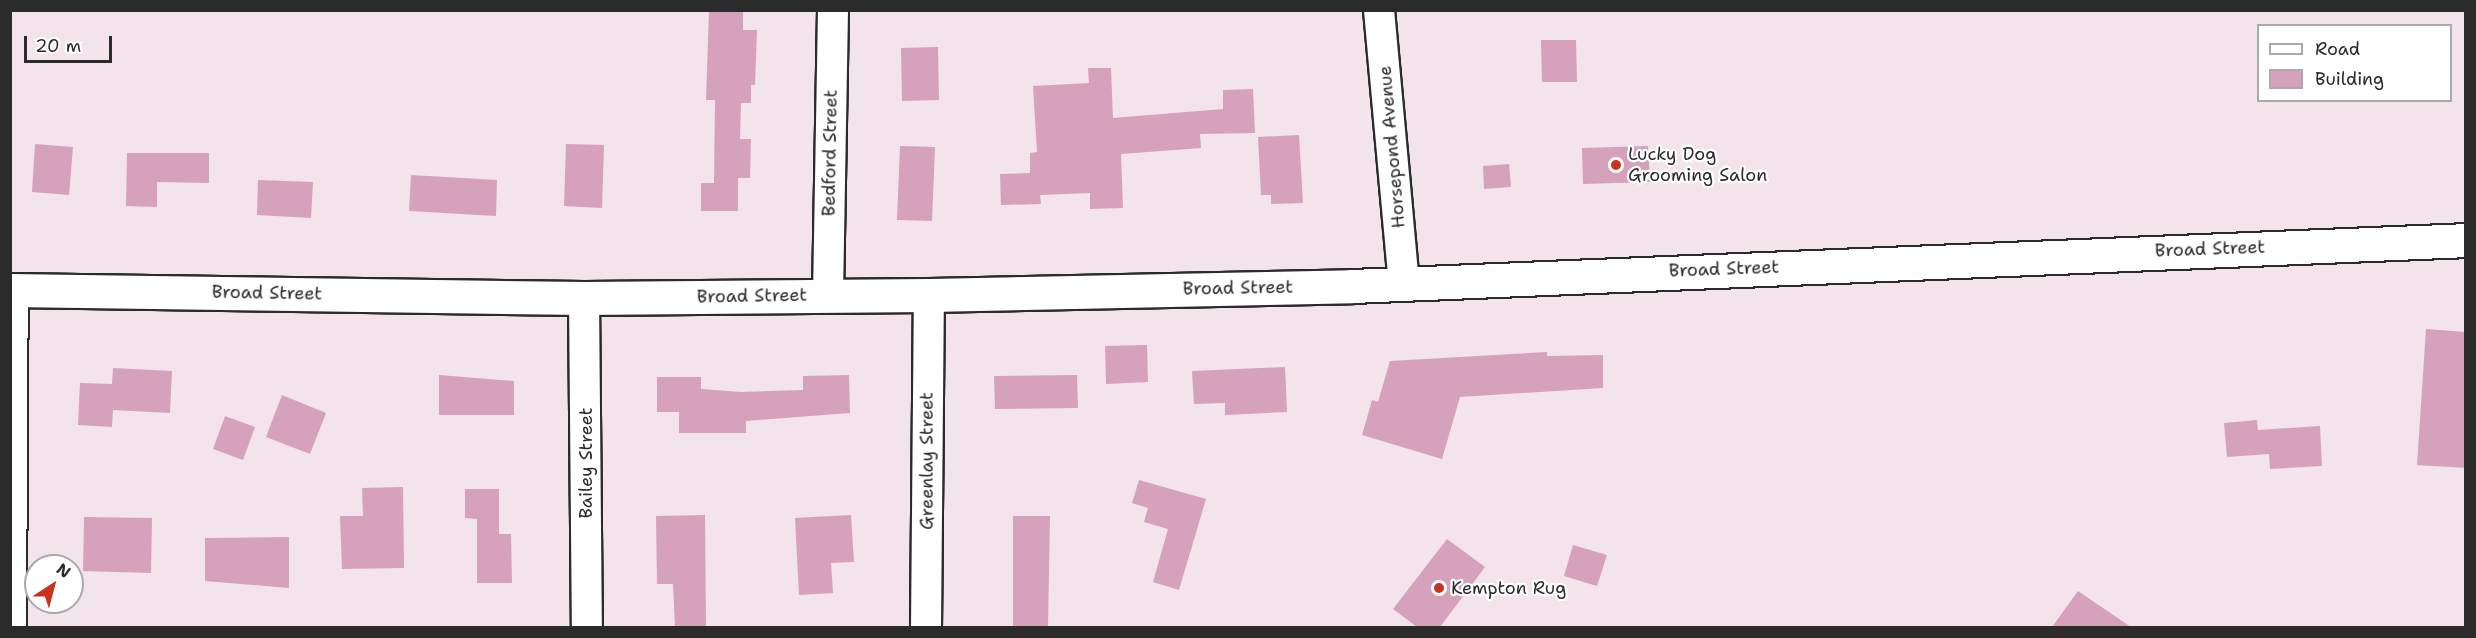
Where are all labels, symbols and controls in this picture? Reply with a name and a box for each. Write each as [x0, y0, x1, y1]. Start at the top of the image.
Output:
scale bar [27, 24, 116, 62]
legend [2257, 24, 2452, 102]
text: 20 m [35, 34, 81, 58]
text: Road [2315, 37, 2360, 61]
street label: Horsepond Avenue [1374, 65, 1410, 229]
text: Building [2315, 67, 2384, 91]
street label: Bedford Street [818, 90, 842, 216]
place label: Lucky Dog Grooming Salon [1628, 144, 1767, 186]
marker: Lucky Dog Grooming Salon [1609, 158, 1623, 172]
street label: Broad Street [2154, 236, 2266, 262]
street label: Broad Street [1668, 256, 1780, 282]
street label: Broad Street [1183, 276, 1293, 300]
street label: Broad Street [212, 281, 322, 305]
street label: Broad Street [697, 284, 807, 308]
street label: Greenlay Street [916, 392, 938, 530]
street label: Bailey Street [575, 407, 597, 519]
north arrow [24, 554, 84, 614]
text: N [52, 558, 75, 583]
place label: Kempton Rug [1451, 577, 1566, 599]
marker: Kempton Rug [1432, 581, 1446, 595]

